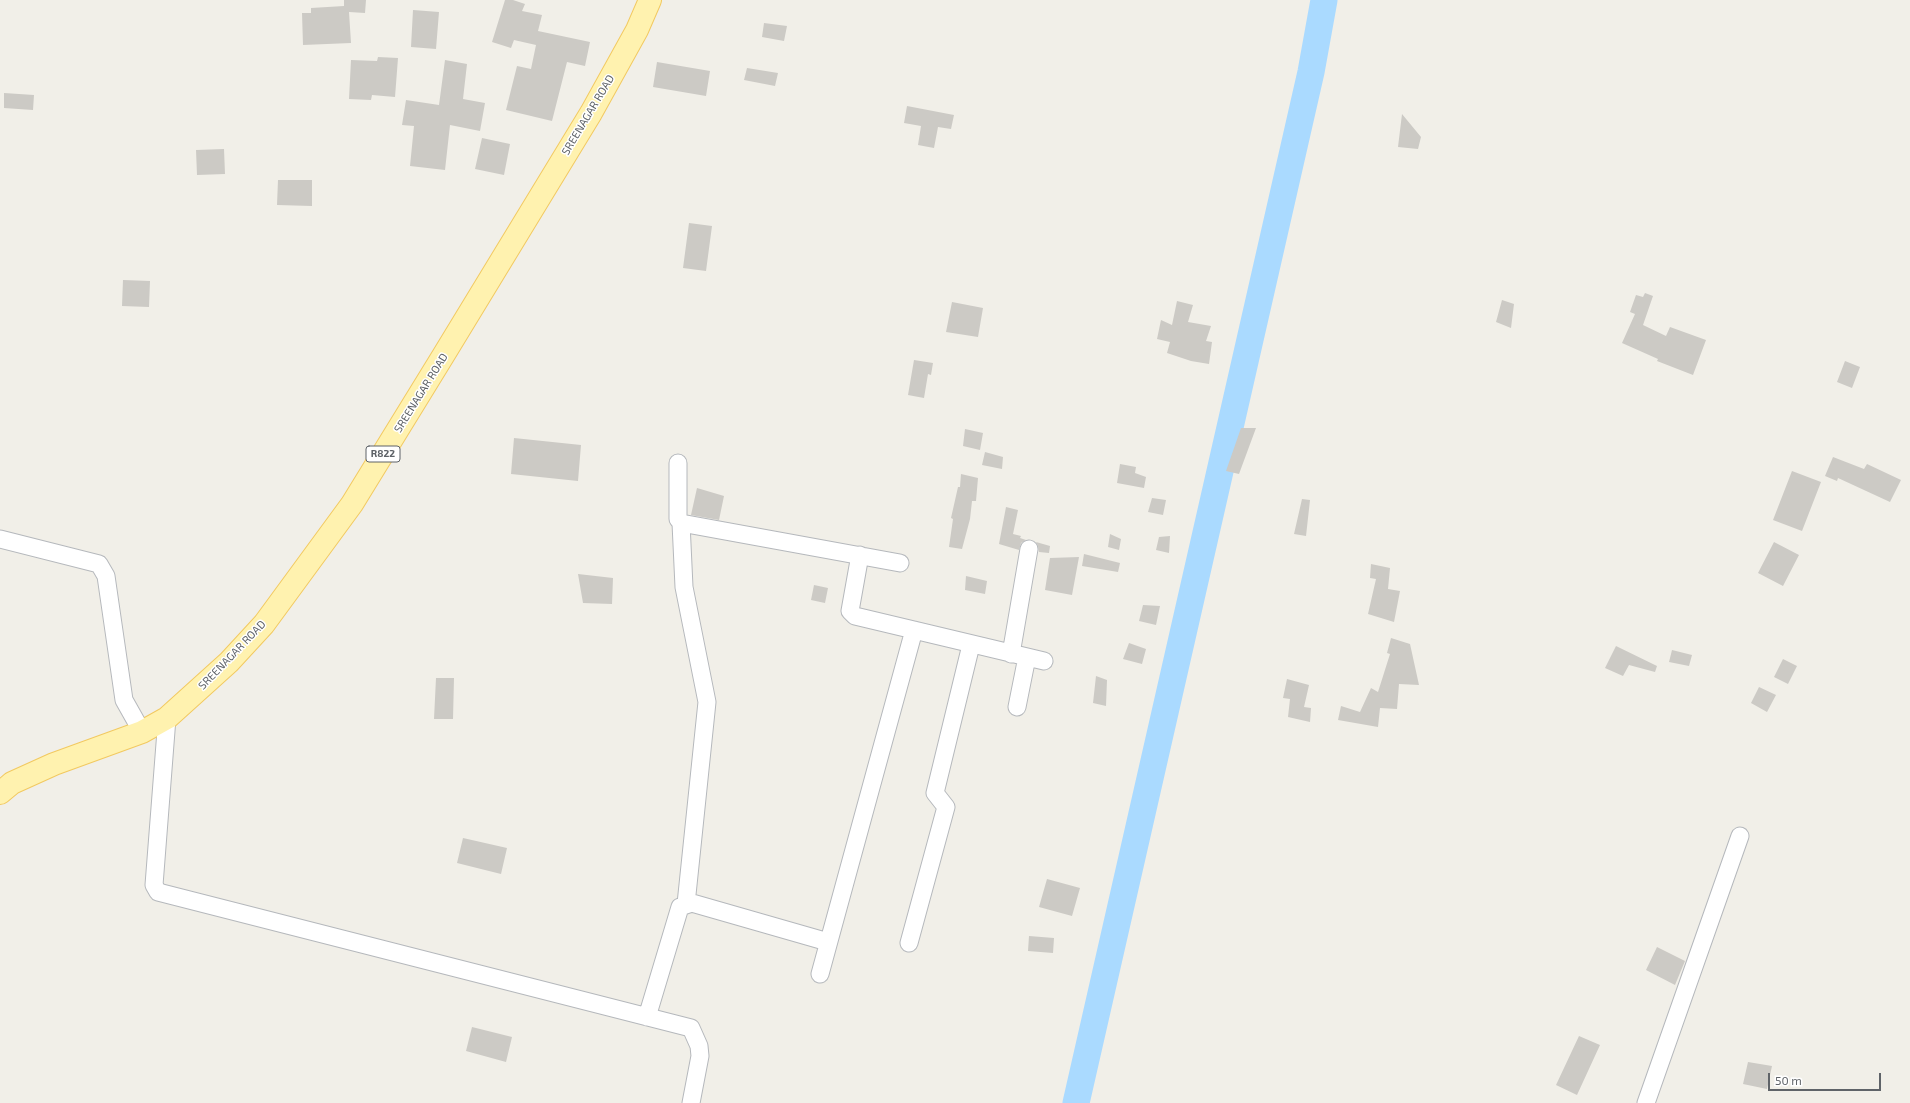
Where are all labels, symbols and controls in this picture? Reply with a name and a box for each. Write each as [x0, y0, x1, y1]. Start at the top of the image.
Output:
street label: SREENAGAR ROAD [559, 73, 617, 157]
street label: SREENAGAR ROAD [391, 351, 451, 435]
road number: R822 [366, 446, 400, 462]
street label: SREENAGAR ROAD [196, 618, 268, 692]
scale bar [1770, 1065, 1883, 1091]
text: 50 m [1775, 1073, 1802, 1087]

